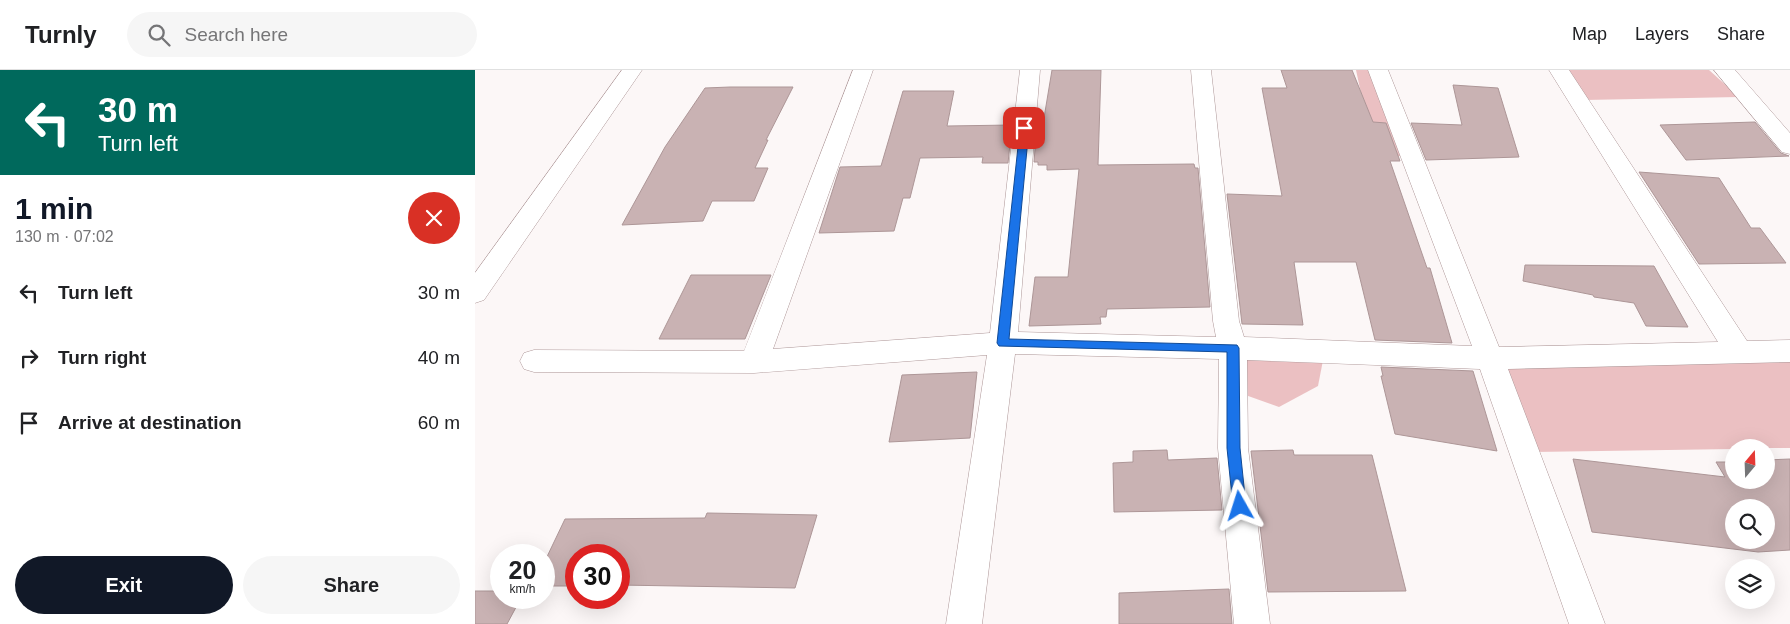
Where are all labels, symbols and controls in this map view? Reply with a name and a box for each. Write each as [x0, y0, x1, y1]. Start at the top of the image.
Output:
search box [127, 12, 477, 57]
text: Turnly [25, 21, 97, 48]
icon: search [145, 21, 173, 49]
text: Search here [185, 24, 288, 45]
text: Map [1572, 24, 1607, 44]
text: Layers [1635, 24, 1689, 44]
text: Share [1717, 24, 1765, 44]
icon: left [15, 90, 80, 155]
text: 30 m [98, 90, 178, 129]
pin [1003, 107, 1045, 149]
icon: arrive [1010, 114, 1038, 142]
text: Turn left [98, 131, 178, 156]
text: 1 min [15, 192, 93, 225]
button: close [408, 192, 460, 244]
text: 130 m · 07:02 [15, 228, 114, 245]
icon: left [15, 279, 43, 307]
text: Turn left [58, 282, 133, 303]
text: 30 m [418, 282, 460, 303]
icon: right [15, 344, 43, 372]
text: Turn right [58, 347, 146, 368]
text: 40 m [418, 347, 460, 368]
icon: arrive [15, 409, 43, 437]
text: Arrive at destination [58, 412, 242, 433]
text: 60 m [418, 412, 460, 433]
north arrow [1725, 439, 1775, 489]
map controls [1725, 439, 1775, 609]
position arrow [1213, 479, 1265, 531]
button: search [1725, 499, 1775, 549]
speed limit sign: 30 [565, 544, 630, 609]
button: Exit [15, 556, 233, 614]
button: Share [243, 556, 460, 614]
text: 20 [509, 556, 536, 584]
button: layers [1725, 559, 1775, 609]
text: km/h [509, 582, 536, 596]

